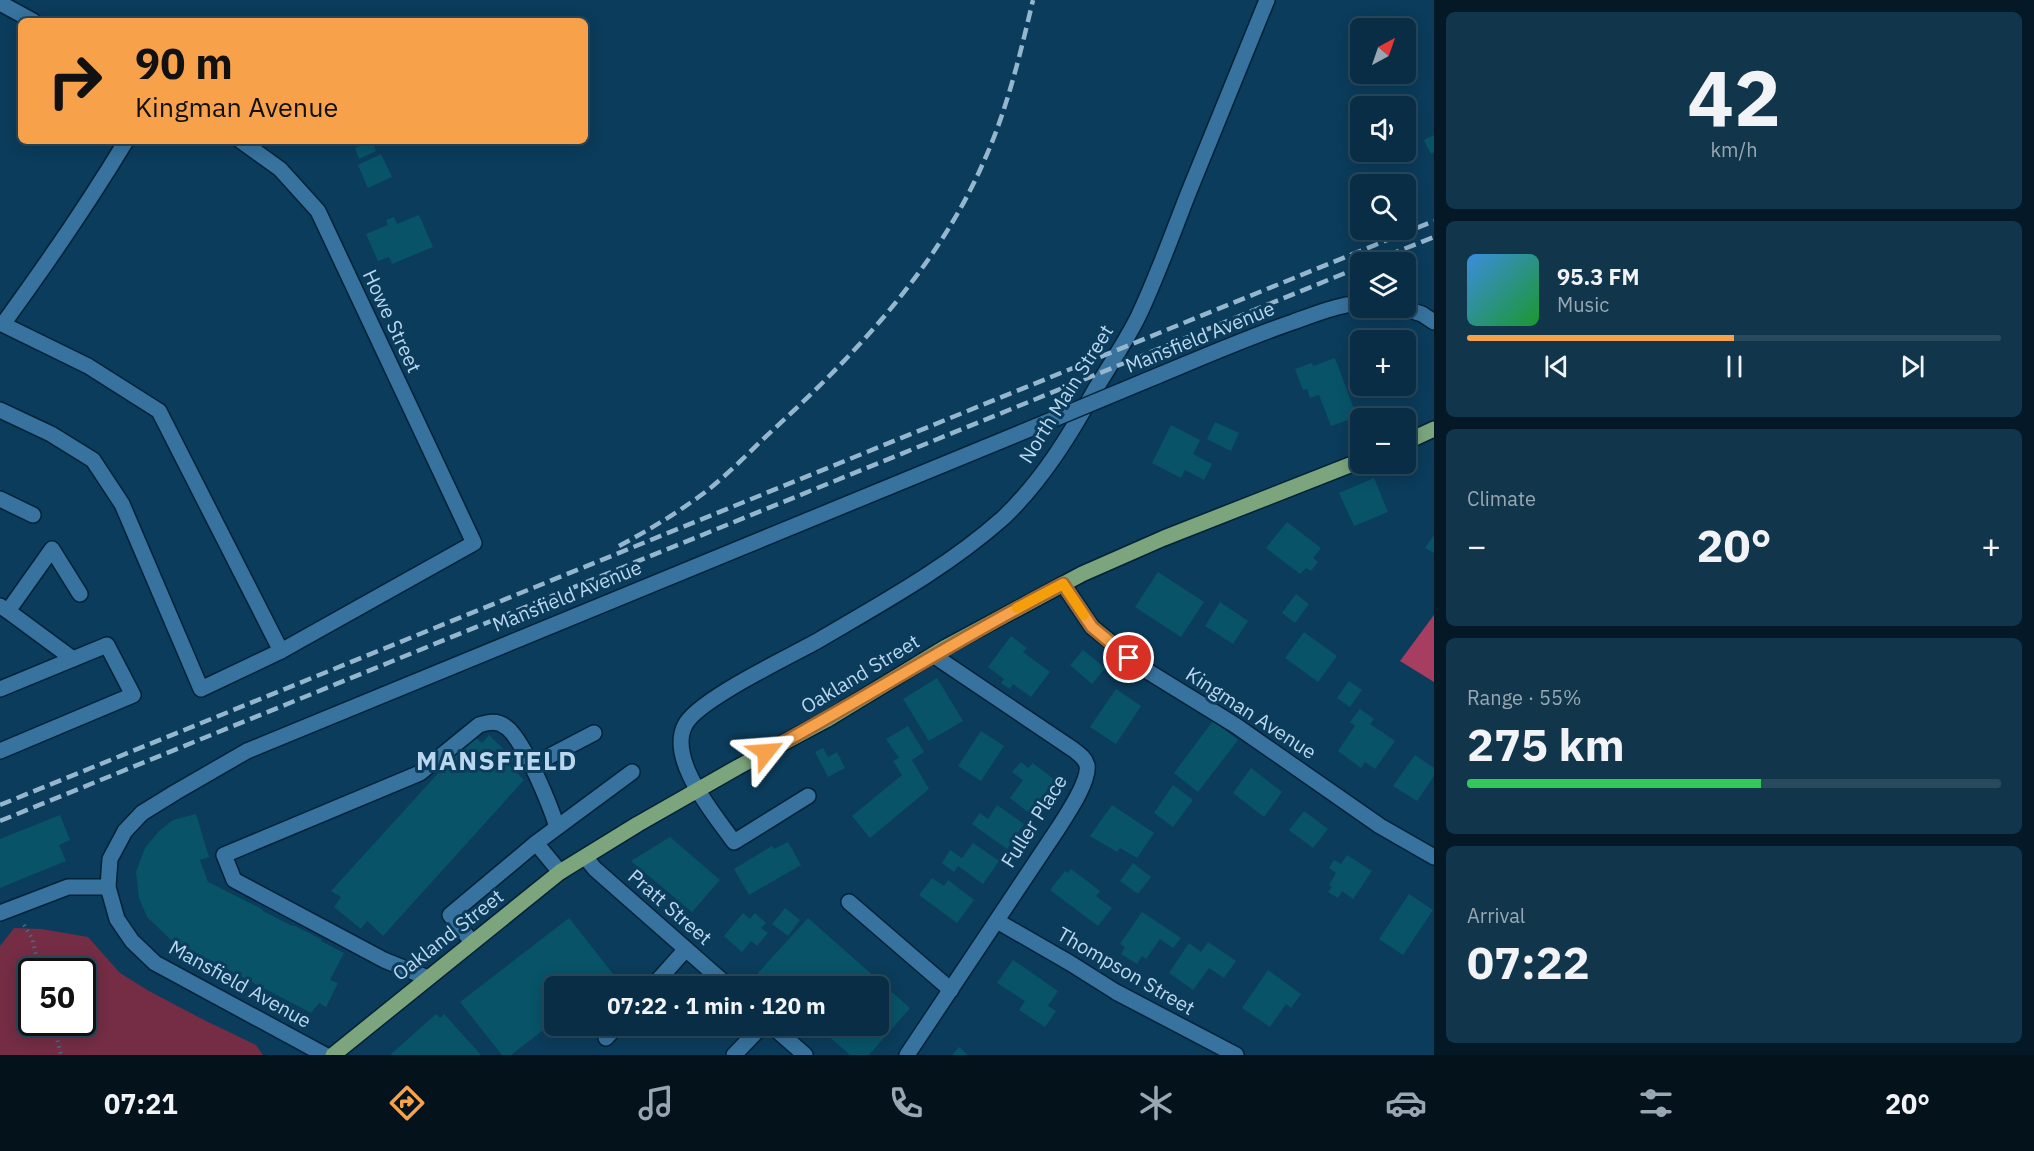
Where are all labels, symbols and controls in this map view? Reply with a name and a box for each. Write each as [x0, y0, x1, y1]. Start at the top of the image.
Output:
north arrow [1350, 18, 1416, 84]
map controls [1350, 18, 1416, 474]
text: 90 m [135, 36, 233, 91]
icon: right [36, 42, 114, 120]
text: 42 [1687, 46, 1781, 147]
text: Kingman Avenue [135, 89, 338, 124]
button: sound [1350, 96, 1416, 162]
text: km/h [1710, 136, 1758, 163]
button: search [1350, 174, 1416, 240]
button: layers [1350, 252, 1416, 318]
text: 95.3 FM [1557, 262, 1640, 291]
street label: Howe Street [357, 265, 428, 377]
text: Music [1557, 291, 1609, 318]
street label: Mansfield Avenue [1121, 294, 1278, 379]
street label: North Main Street [1012, 319, 1119, 468]
button: + [1350, 330, 1416, 396]
icon: previous [1540, 350, 1573, 383]
icon: pause [1718, 350, 1751, 383]
icon: next [1896, 350, 1929, 383]
button: − [1350, 408, 1416, 474]
text: Climate [1467, 485, 1536, 512]
text: 20° [1696, 516, 1772, 574]
text: − [1467, 524, 1487, 567]
text: + [1981, 524, 2001, 567]
street label: Mansfield Avenue [488, 553, 645, 638]
street label: Oakland Street [795, 627, 924, 720]
pin [1103, 632, 1154, 683]
icon: arrive [1112, 641, 1145, 674]
street label: Kingman Avenue [1181, 660, 1322, 765]
text: Range · 55% [1467, 684, 1582, 711]
text: 275 km [1467, 715, 1625, 773]
position arrow [734, 720, 798, 784]
district label: MANSFIELD [416, 743, 578, 777]
street label: Fuller Place [994, 769, 1073, 872]
street label: Pratt Street [622, 863, 718, 951]
street label: Oakland Street [387, 883, 509, 987]
text: Arrival [1467, 902, 1525, 929]
street label: Thompson Street [1052, 920, 1200, 1021]
street label: Mansfield Avenue [164, 933, 316, 1034]
text: 07:22 [1467, 933, 1590, 991]
speed limit sign: 50 [18, 958, 96, 1036]
text: 07:22 · 1 min · 120 m [607, 991, 826, 1020]
icon: directions [386, 1082, 428, 1124]
icon: music [635, 1082, 677, 1124]
icon: phone [885, 1082, 927, 1124]
icon: climate [1135, 1082, 1177, 1124]
icon: car [1385, 1082, 1427, 1124]
icon: filters [1635, 1082, 1677, 1124]
text: 07:21 [104, 1086, 178, 1121]
text: 20° [1885, 1086, 1930, 1121]

